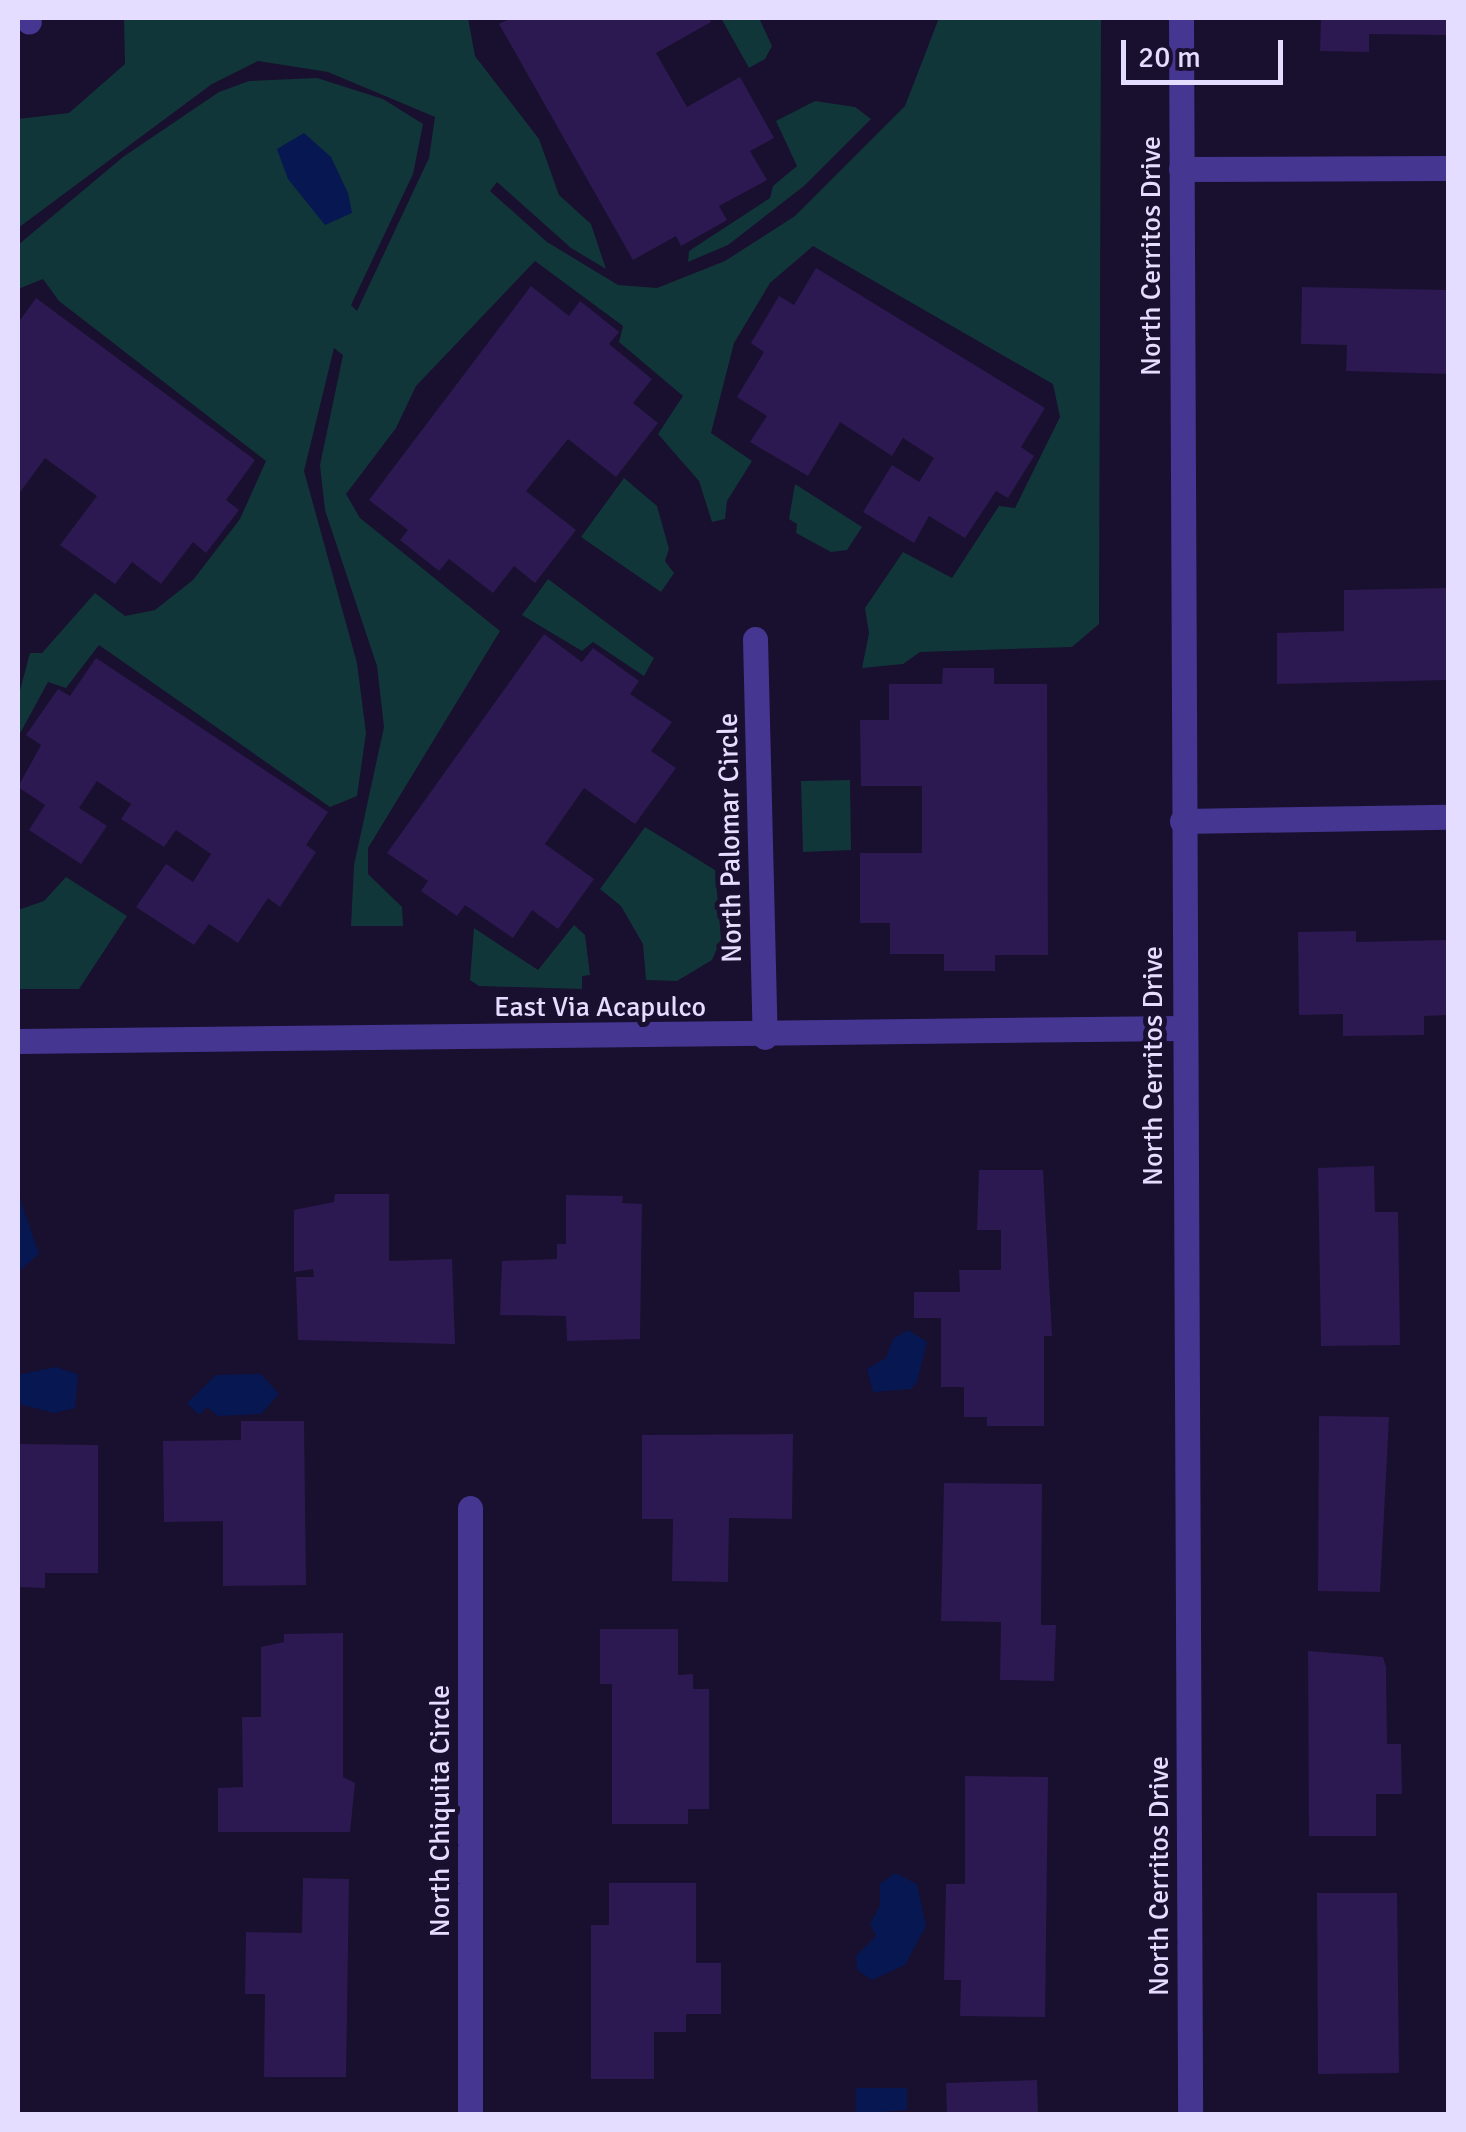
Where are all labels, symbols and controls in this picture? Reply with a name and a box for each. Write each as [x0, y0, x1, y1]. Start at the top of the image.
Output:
scale bar [1126, 20, 1288, 82]
text: 20 m [1138, 39, 1201, 76]
street label: North Cerritos Drive [1134, 136, 1168, 376]
street label: North Palomar Circle [711, 713, 749, 963]
street label: North Cerritos Drive [1136, 946, 1170, 1186]
street label: East Via Acapulco [494, 990, 706, 1024]
street label: North Chiquita Circle [423, 1685, 457, 1937]
street label: North Cerritos Drive [1142, 1756, 1176, 1996]

